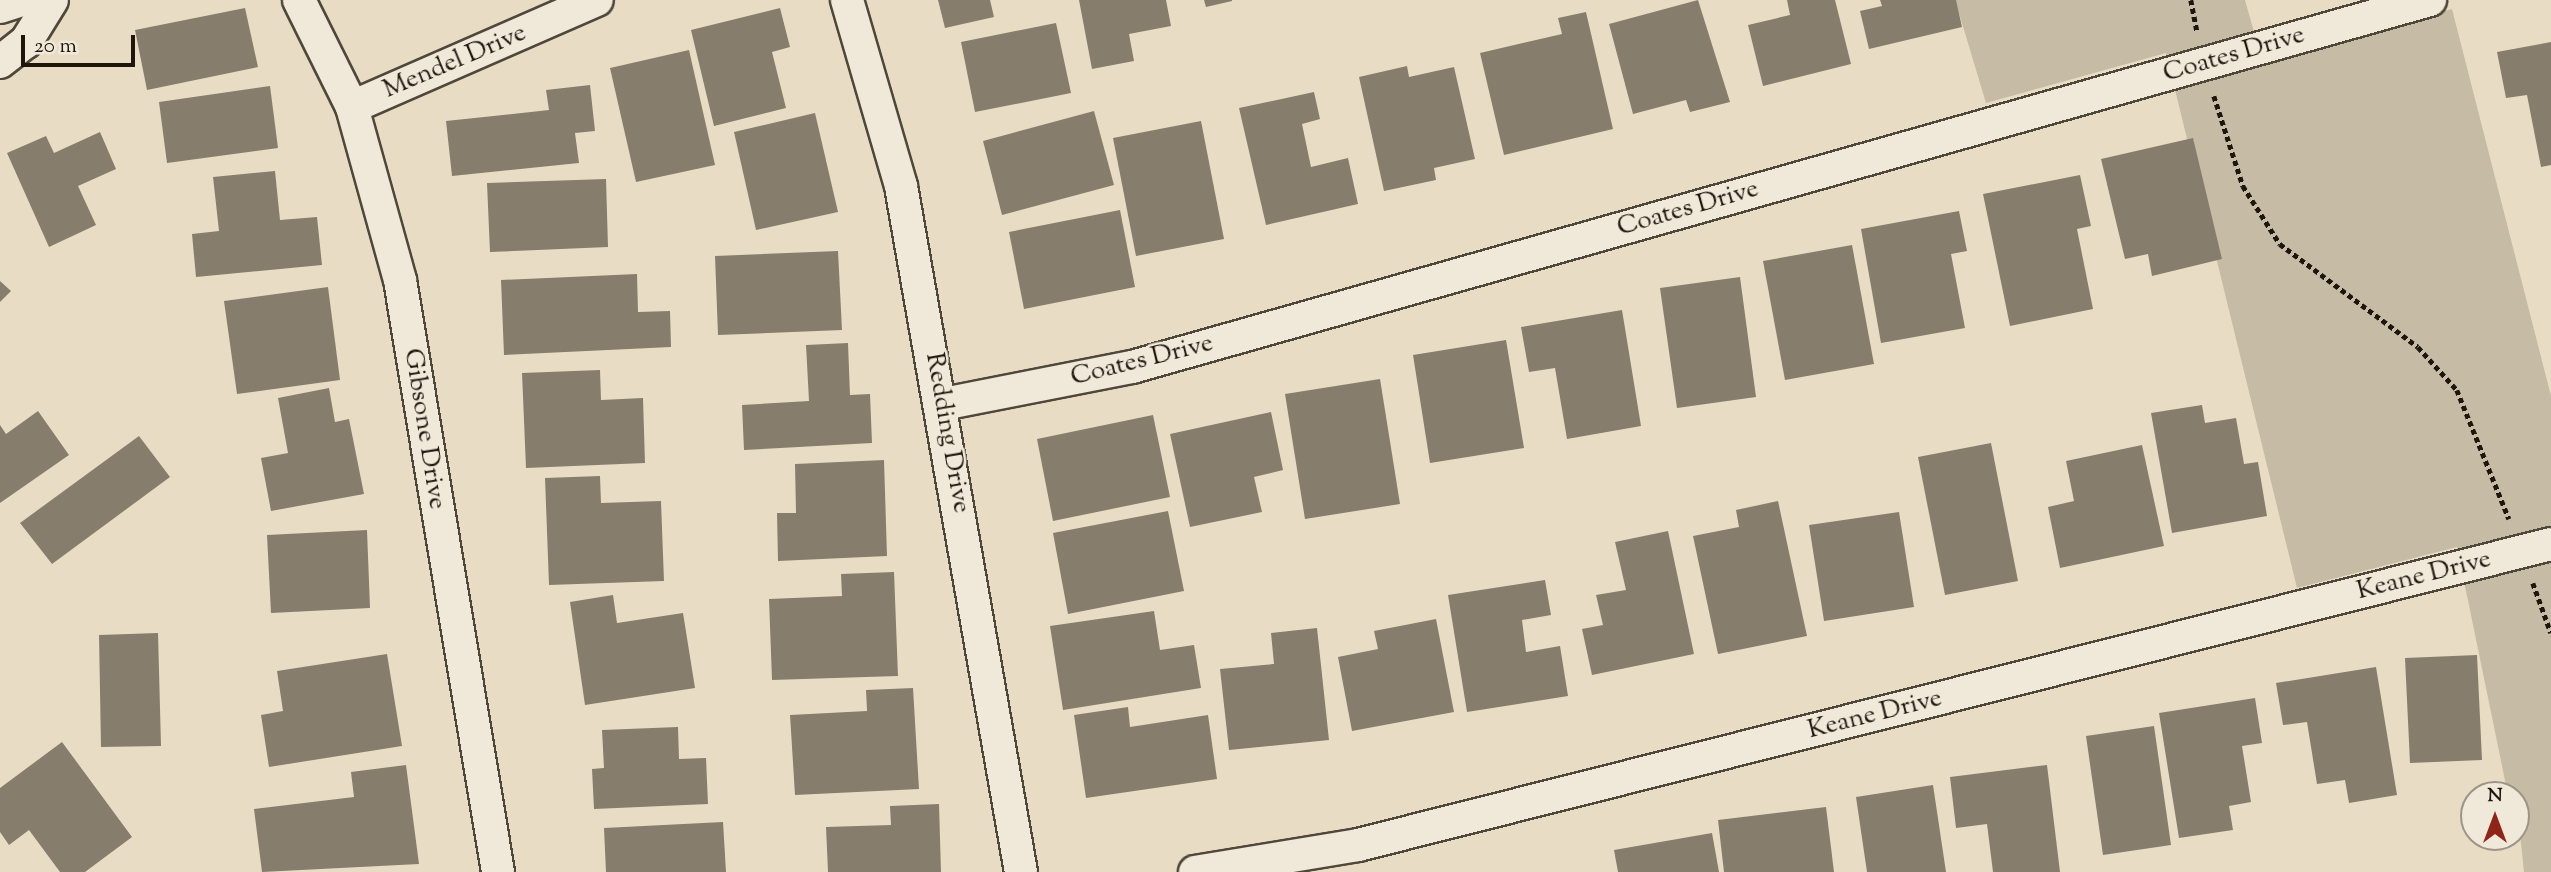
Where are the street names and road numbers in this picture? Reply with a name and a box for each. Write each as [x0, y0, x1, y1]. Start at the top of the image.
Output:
street label: Mendel Drive [379, 18, 531, 106]
street label: Coates Drive [2160, 20, 2308, 90]
street label: Coates Drive [1614, 174, 1762, 244]
street label: Coates Drive [1068, 328, 1216, 394]
street label: Gibsone Drive [396, 346, 452, 512]
street label: Redding Drive [918, 350, 976, 516]
street label: Keane Drive [2354, 544, 2494, 608]
street label: Keane Drive [1805, 683, 1945, 747]

